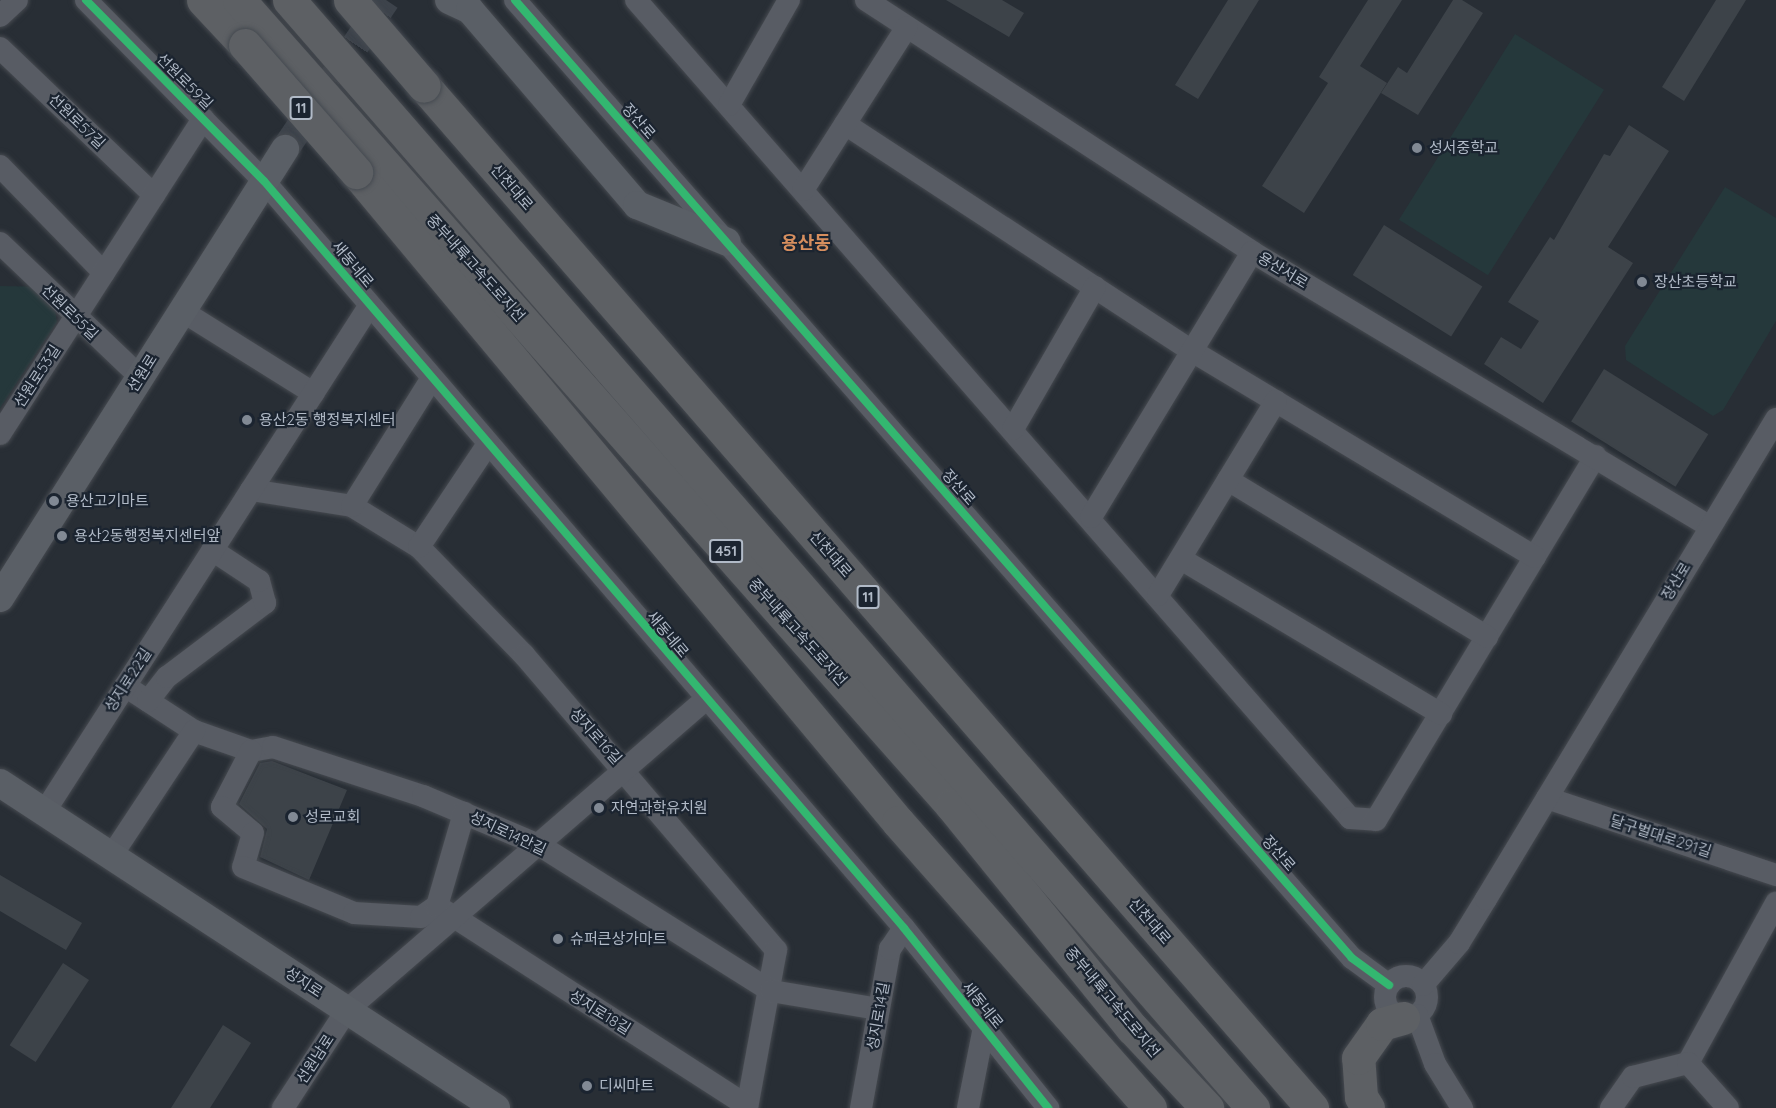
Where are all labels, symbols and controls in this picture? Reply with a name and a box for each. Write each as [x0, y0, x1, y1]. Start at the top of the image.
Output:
street label: 선원로59길 [153, 49, 217, 113]
street label: 선원로57길 [45, 90, 109, 152]
road number: 11 [289, 97, 313, 119]
street label: 장산로 [619, 99, 659, 143]
place label: 성서중학교 [1429, 139, 1498, 157]
marker: 성서중학교 [1410, 141, 1424, 155]
street label: 신천대로 [487, 160, 537, 214]
street label: 중부내륙고속도로지선 [423, 211, 529, 325]
district label: 용산동 [781, 232, 831, 254]
street label: 새동네로 [328, 237, 378, 291]
street label: 용산서로 [1255, 248, 1311, 292]
place label: 장산초등학교 [1654, 273, 1737, 291]
marker: 장산초등학교 [1635, 275, 1649, 289]
street label: 선원로55길 [38, 281, 102, 343]
street label: 선원로53길 [10, 341, 64, 411]
street label: 선원로 [123, 351, 161, 395]
place label: 용산2동 행정복지센터 [259, 411, 396, 429]
marker: 용산2동 행정복지센터 [240, 413, 254, 427]
street label: 장산로 [939, 465, 979, 509]
place label: 용산고기마트 [66, 492, 149, 510]
marker: 용산고기마트 [47, 494, 61, 508]
place label: 용산2동행정복지센터앞 [74, 527, 220, 545]
street label: 신천대로 [806, 527, 856, 581]
marker: 용산2동행정복지센터앞 [55, 529, 69, 543]
road number: 451 [708, 540, 744, 562]
street label: 장산로 [1658, 559, 1694, 603]
street label: 중부내륙고속도로지선 [745, 575, 851, 689]
road number: 11 [856, 586, 880, 608]
street label: 새동네로 [643, 607, 693, 661]
street label: 성지로22길 [101, 645, 155, 715]
street label: 성지로16길 [566, 704, 626, 768]
place label: 자연과학유치원 [611, 799, 708, 817]
marker: 자연과학유치원 [592, 801, 606, 815]
street label: 성지로14안길 [467, 807, 549, 859]
place label: 성로교회 [305, 808, 360, 826]
marker: 성로교회 [286, 810, 300, 824]
street label: 달구벌대로291길 [1608, 811, 1714, 861]
street label: 장산로 [1259, 831, 1299, 875]
street label: 신천대로 [1125, 894, 1175, 948]
place label: 슈퍼큰상가마트 [570, 930, 667, 948]
marker: 슈퍼큰상가마트 [551, 932, 565, 946]
street label: 중부내륙고속도로지선 [1062, 943, 1164, 1061]
street label: 성지로 [282, 963, 326, 1001]
street label: 새동네로 [959, 978, 1007, 1032]
street label: 성지로14길 [863, 981, 893, 1051]
street label: 성지로18길 [566, 986, 634, 1038]
street label: 선원남로 [292, 1031, 338, 1087]
place label: 디씨마트 [599, 1077, 654, 1095]
marker: 디씨마트 [580, 1079, 594, 1093]

